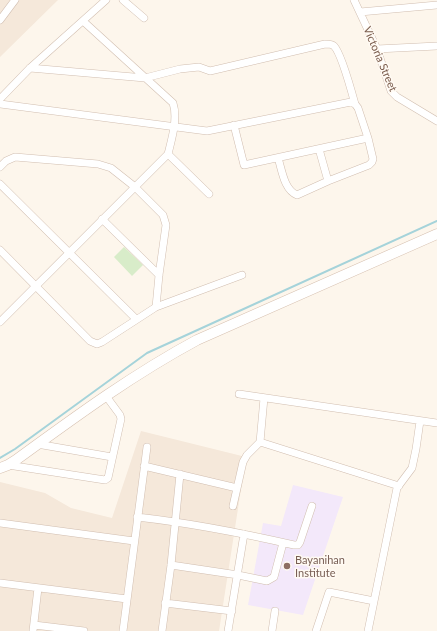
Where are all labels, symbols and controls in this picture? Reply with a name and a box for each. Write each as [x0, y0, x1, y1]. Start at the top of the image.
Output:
street label: Victoria Street [360, 24, 400, 94]
place label: Bayanihan Institute [295, 553, 345, 579]
marker: Bayanihan Institute [282, 561, 292, 571]

